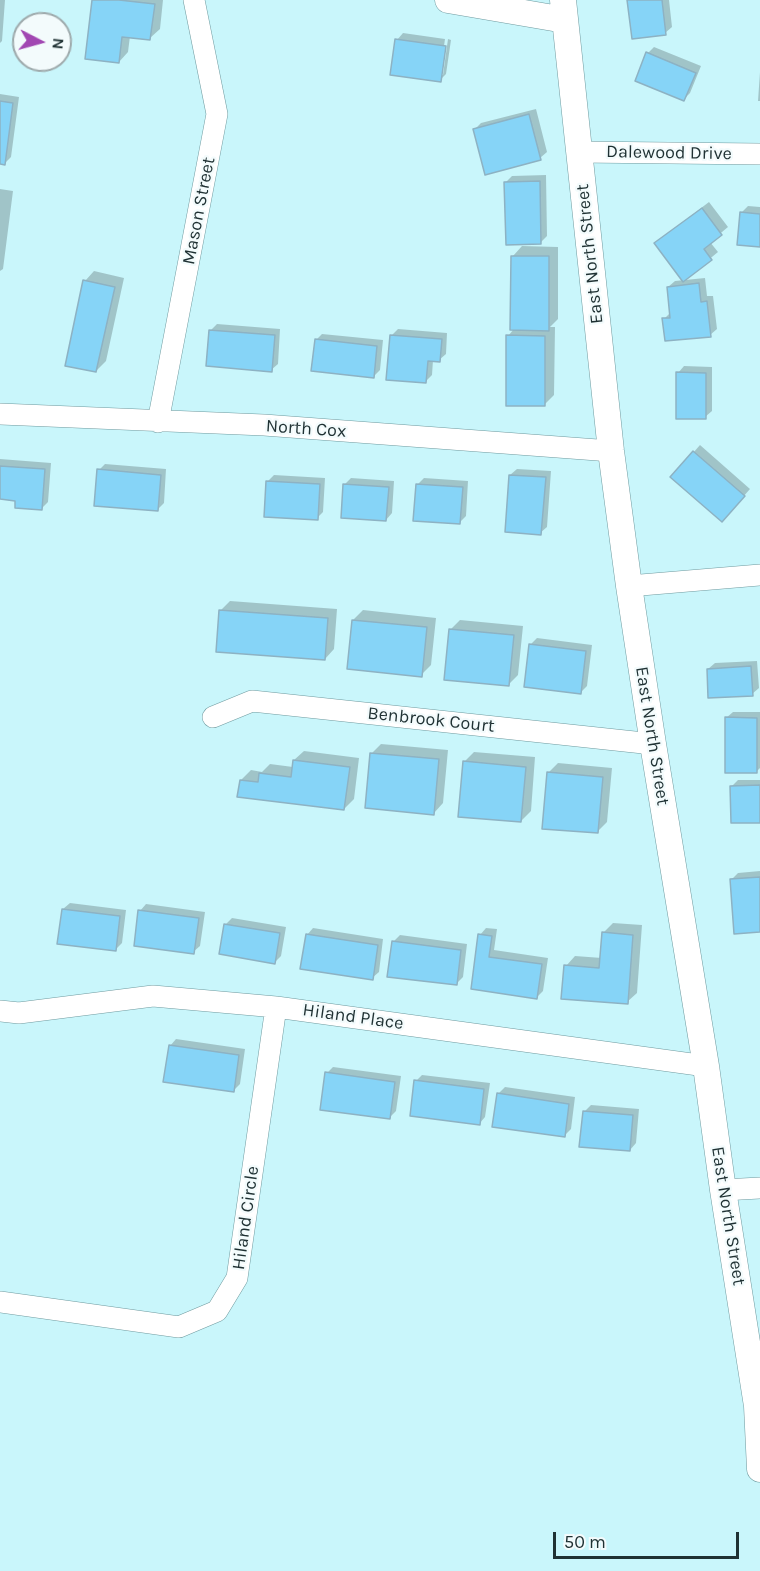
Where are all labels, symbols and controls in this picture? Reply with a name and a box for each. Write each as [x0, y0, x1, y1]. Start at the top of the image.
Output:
north arrow [12, 12, 72, 72]
text: N [48, 37, 68, 50]
street label: Dalewood Drive [606, 141, 732, 165]
street label: Mason Street [178, 155, 220, 267]
street label: East North Street [572, 183, 608, 325]
street label: North Cox [265, 415, 347, 443]
street label: East North Street [630, 665, 674, 807]
street label: Benbrook Court [366, 703, 496, 737]
street label: Hiland Place [301, 999, 405, 1035]
street label: East North Street [706, 1145, 750, 1287]
street label: Hiland Circle [228, 1165, 264, 1271]
scale bar [556, 1520, 742, 1558]
text: 50 m [564, 1531, 606, 1553]

